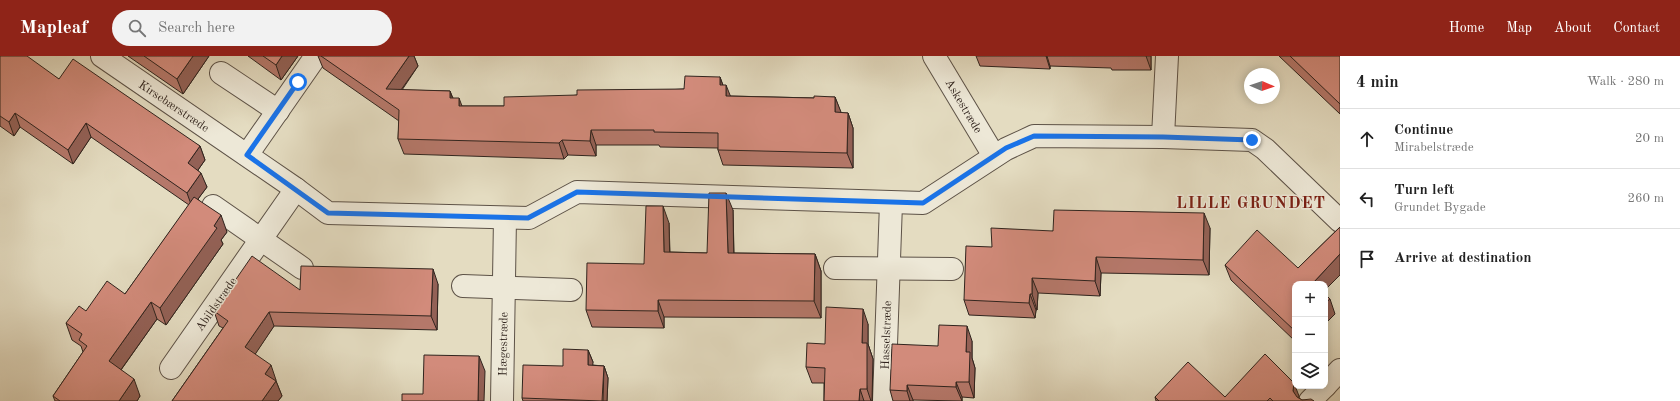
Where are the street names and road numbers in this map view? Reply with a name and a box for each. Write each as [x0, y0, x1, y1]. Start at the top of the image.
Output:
street label: Askestræde [942, 77, 984, 136]
street label: Kirsebærstræde [136, 79, 211, 135]
street label: Abildstræde [194, 275, 240, 334]
street label: Hasselstræde [880, 300, 894, 370]
street label: Hægestræde [497, 311, 511, 376]

